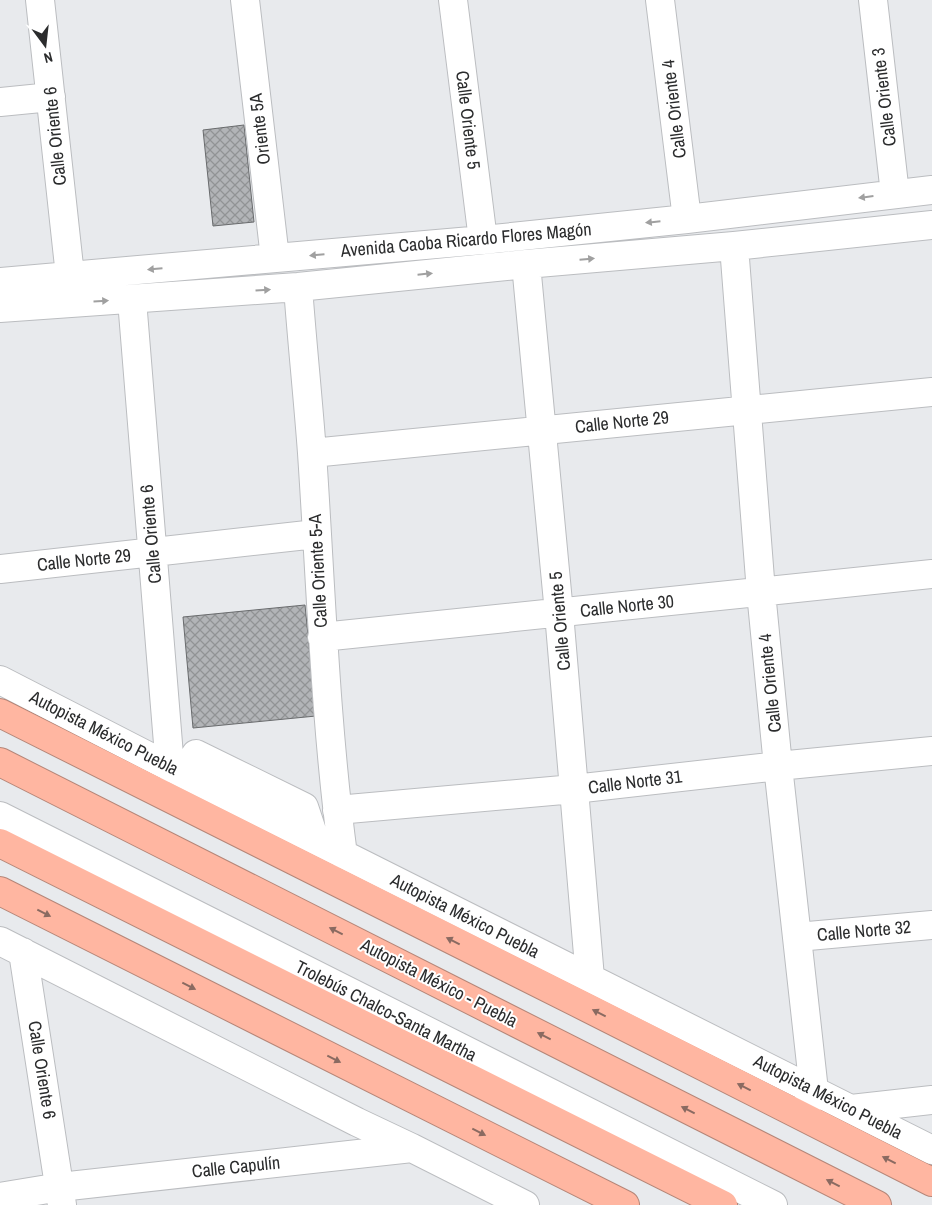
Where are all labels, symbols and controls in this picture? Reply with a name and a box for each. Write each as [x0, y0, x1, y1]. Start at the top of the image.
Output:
north arrow [20, 20, 70, 70]
street label: Calle Oriente 3 [865, 46, 902, 148]
text: N [42, 48, 55, 67]
street label: Calle Oriente 4 [655, 58, 692, 160]
street label: Calle Oriente 5 [450, 69, 487, 171]
street label: Calle Oriente 6 [37, 85, 72, 187]
street label: Oriente 5A [243, 92, 276, 166]
one-way arrow [858, 193, 874, 201]
street label: Avenida Caoba Ricardo Flores Magón [339, 216, 592, 263]
one-way arrow [644, 218, 660, 226]
one-way arrow [308, 251, 324, 259]
one-way arrow [579, 254, 595, 262]
one-way arrow [147, 265, 163, 273]
one-way arrow [417, 270, 433, 278]
one-way arrow [255, 285, 271, 293]
one-way arrow [93, 297, 109, 305]
street label: Calle Norte 29 [574, 404, 670, 439]
street label: Calle Oriente 6 [134, 484, 167, 585]
street label: Calle Oriente 5-A [302, 513, 333, 629]
street label: Calle Norte 29 [36, 542, 132, 577]
street label: Calle Oriente 5 [543, 571, 576, 672]
street label: Calle Norte 30 [579, 588, 675, 623]
street label: Calle Oriente 4 [752, 632, 787, 734]
street label: Autopista México Puebla [25, 684, 183, 781]
street label: Calle Norte 31 [587, 763, 684, 800]
street label: Autopista México Puebla [386, 867, 544, 964]
one-way arrow [36, 909, 51, 917]
street label: Calle Norte 32 [816, 914, 912, 947]
one-way arrow [329, 927, 343, 935]
street label: Autopista México - Puebla [356, 932, 522, 1033]
one-way arrow [446, 936, 461, 945]
street label: Trolebús Chalco-Santa Martha [291, 954, 481, 1067]
one-way arrow [182, 982, 196, 990]
one-way arrow [591, 1009, 606, 1017]
street label: Calle Oriente 6 [22, 1019, 63, 1121]
one-way arrow [536, 1032, 551, 1040]
street label: Autopista México Puebla [749, 1048, 907, 1145]
one-way arrow [327, 1055, 341, 1063]
one-way arrow [736, 1083, 751, 1091]
one-way arrow [681, 1106, 696, 1114]
one-way arrow [472, 1128, 486, 1136]
street label: Calle Capulín [191, 1149, 281, 1184]
one-way arrow [881, 1156, 896, 1164]
one-way arrow [826, 1179, 841, 1187]

